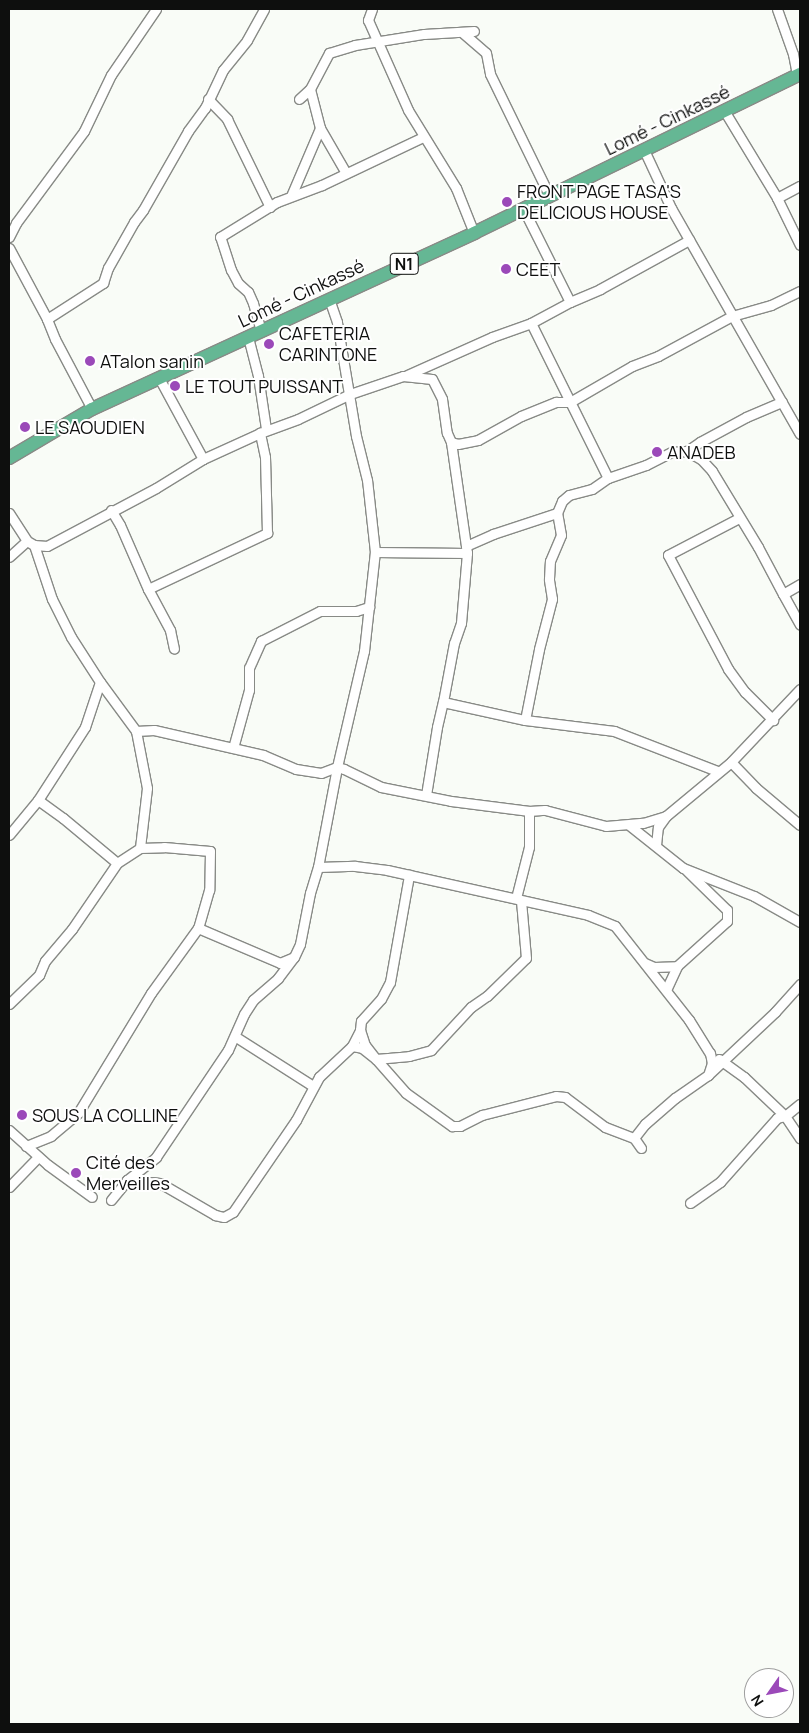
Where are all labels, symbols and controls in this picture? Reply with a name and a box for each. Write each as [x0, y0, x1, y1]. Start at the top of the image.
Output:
street label: Lomé - Cinkassé [601, 80, 733, 160]
place label: FRONT PAGE TASA'S DELICIOUS HOUSE [517, 181, 681, 223]
marker: FRONT PAGE TASA'S DELICIOUS HOUSE [501, 196, 513, 208]
road number: N1 [389, 250, 419, 278]
street label: Lomé - Cinkassé [235, 254, 367, 332]
place label: CEET [516, 258, 560, 280]
marker: CEET [500, 263, 512, 275]
place label: CAFETERIA CARINTONE [279, 323, 377, 366]
marker: CAFETERIA CARINTONE [263, 338, 275, 350]
place label: ATalon sanin [100, 350, 204, 372]
marker: ATalon sanin [84, 355, 96, 367]
place label: LE TOUT PUISSANT [185, 375, 343, 397]
marker: LE TOUT PUISSANT [169, 380, 181, 392]
place label: LE SAOUDIEN [35, 416, 145, 438]
marker: LE SAOUDIEN [19, 421, 31, 433]
place label: ANADEB [667, 441, 736, 463]
marker: ANADEB [651, 446, 663, 458]
place label: SOUS LA COLLINE [32, 1104, 178, 1126]
marker: SOUS LA COLLINE [16, 1109, 28, 1121]
place label: Cité des Merveilles [86, 1152, 170, 1194]
marker: Cité des Merveilles [70, 1167, 82, 1179]
north arrow [744, 1668, 794, 1718]
text: N [746, 1692, 768, 1710]

